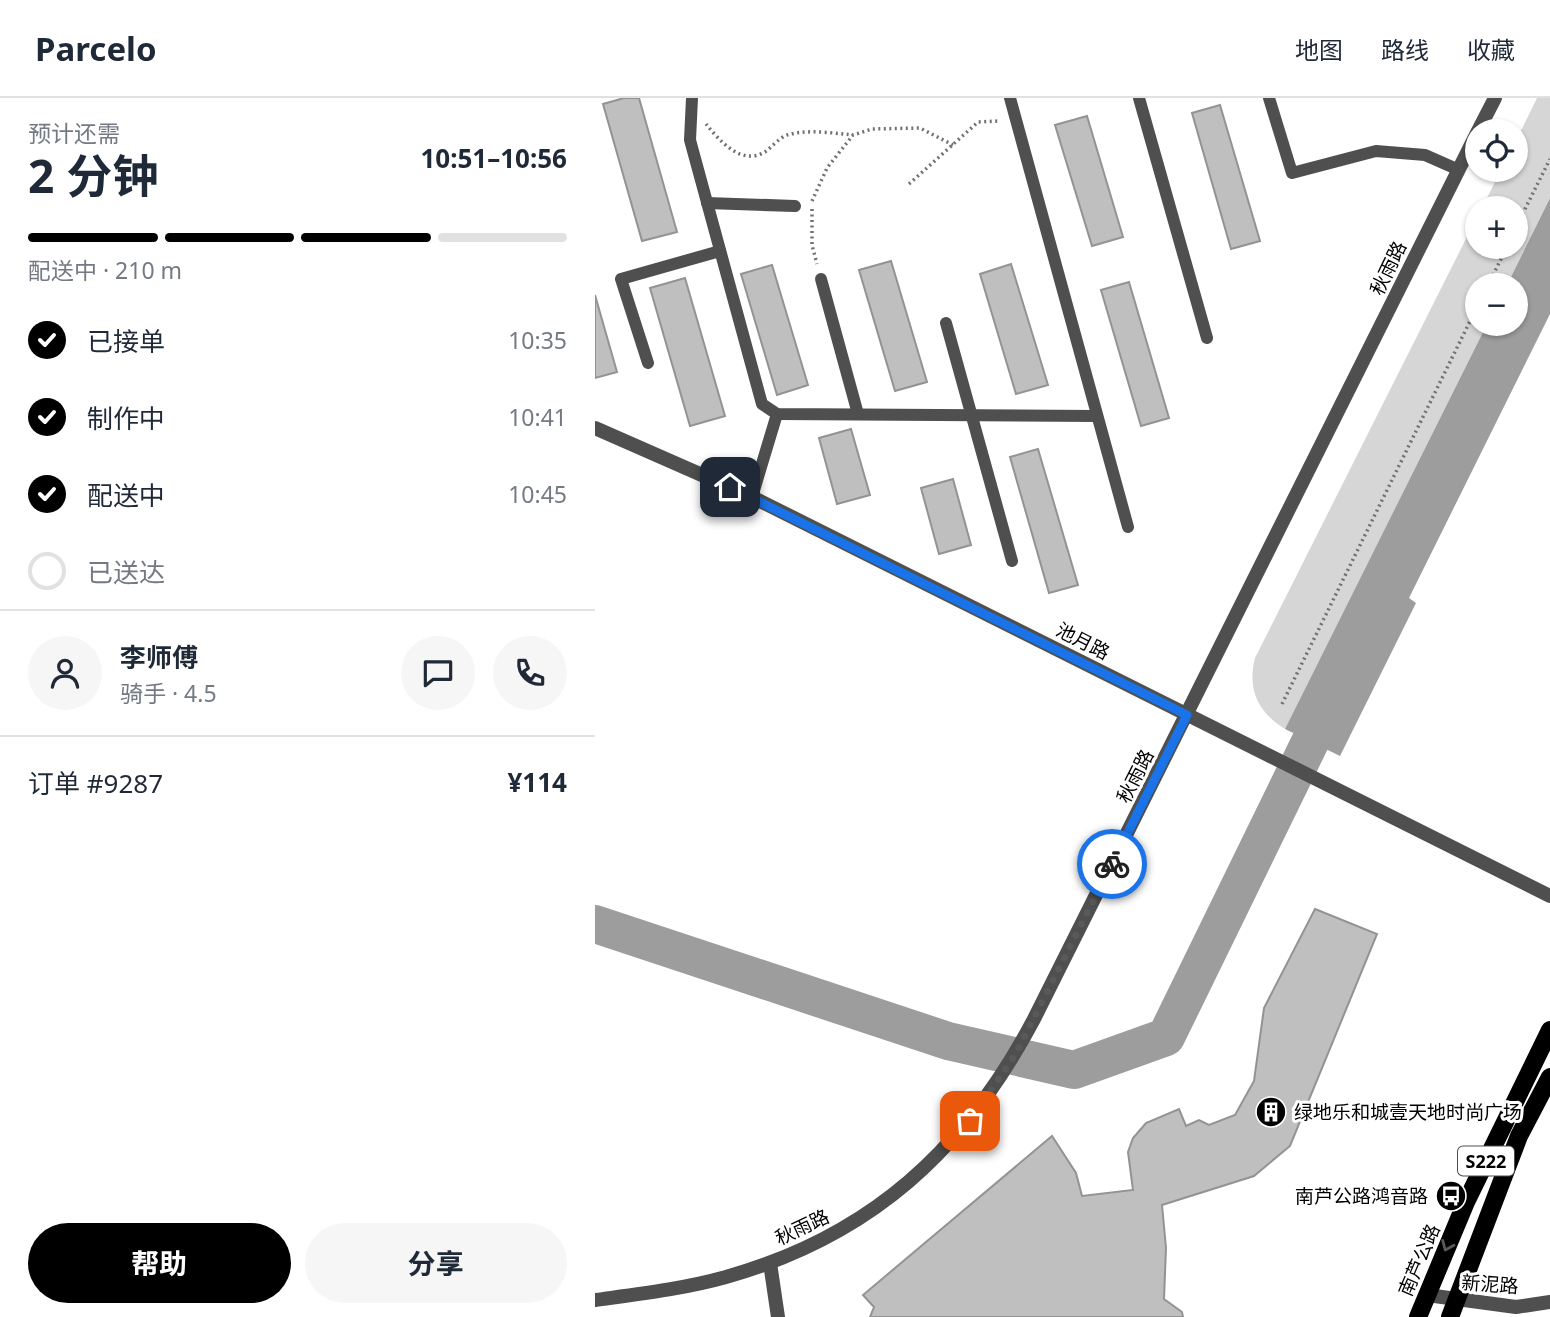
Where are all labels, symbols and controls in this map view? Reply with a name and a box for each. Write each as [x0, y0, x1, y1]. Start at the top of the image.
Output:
text: Parcelo [35, 26, 157, 71]
text: 地图 [1295, 33, 1343, 66]
text: 路线 [1381, 33, 1429, 66]
text: 收藏 [1467, 33, 1515, 66]
text: 预计还需 [28, 117, 120, 149]
map controls [1465, 119, 1528, 336]
button: locate [1465, 119, 1528, 182]
text: 10:51–10:56 [420, 140, 567, 176]
text: 2 分钟 [28, 144, 158, 206]
button: + [1465, 196, 1528, 259]
street label: 秋雨路 [1364, 237, 1412, 299]
text: 配送中 · 210 m [28, 254, 182, 286]
button: − [1465, 273, 1528, 336]
icon: check [28, 321, 66, 359]
text: 已接单 [87, 323, 165, 359]
text: 10:35 [508, 324, 567, 356]
icon: check [28, 398, 66, 436]
text: 制作中 [87, 400, 165, 436]
text: 10:41 [508, 401, 567, 433]
pin [700, 457, 760, 517]
icon: home [711, 468, 749, 506]
icon: check [28, 475, 66, 513]
text: 配送中 [87, 477, 165, 513]
text: 10:45 [508, 478, 567, 510]
text: 已送达 [87, 554, 165, 590]
street label: 池月路 [1052, 616, 1114, 666]
button: person [28, 636, 102, 710]
button: chat [401, 636, 475, 710]
button: phone [493, 636, 567, 710]
text: 李师傅 [120, 639, 198, 675]
text: 骑手 · 4.5 [120, 677, 217, 709]
street label: 秋雨路 [1110, 745, 1160, 807]
text: ¥114 [508, 764, 567, 800]
text: 订单 #9287 [28, 765, 163, 801]
courier [1077, 829, 1147, 899]
icon: bike [1093, 845, 1131, 883]
pin [940, 1091, 1000, 1151]
building icon: 绿地乐和城壹天地时尚广场 [1254, 1095, 1288, 1129]
place label: 绿地乐和城壹天地时尚广场 [1294, 1099, 1522, 1125]
icon: bag [951, 1102, 989, 1140]
road number: S222 [1458, 1146, 1514, 1176]
bus stop icon: 南芦公路鸿音路 [1434, 1179, 1468, 1213]
place label: 南芦公路鸿音路 [1295, 1183, 1428, 1209]
street label: 秋雨路 [771, 1203, 833, 1251]
street label: 南芦公路 [1392, 1220, 1446, 1300]
button: 帮助 [28, 1223, 291, 1303]
button: 分享 [305, 1223, 567, 1303]
one-way arrow [1442, 1240, 1456, 1252]
street label: 新泥路 [1461, 1269, 1519, 1299]

